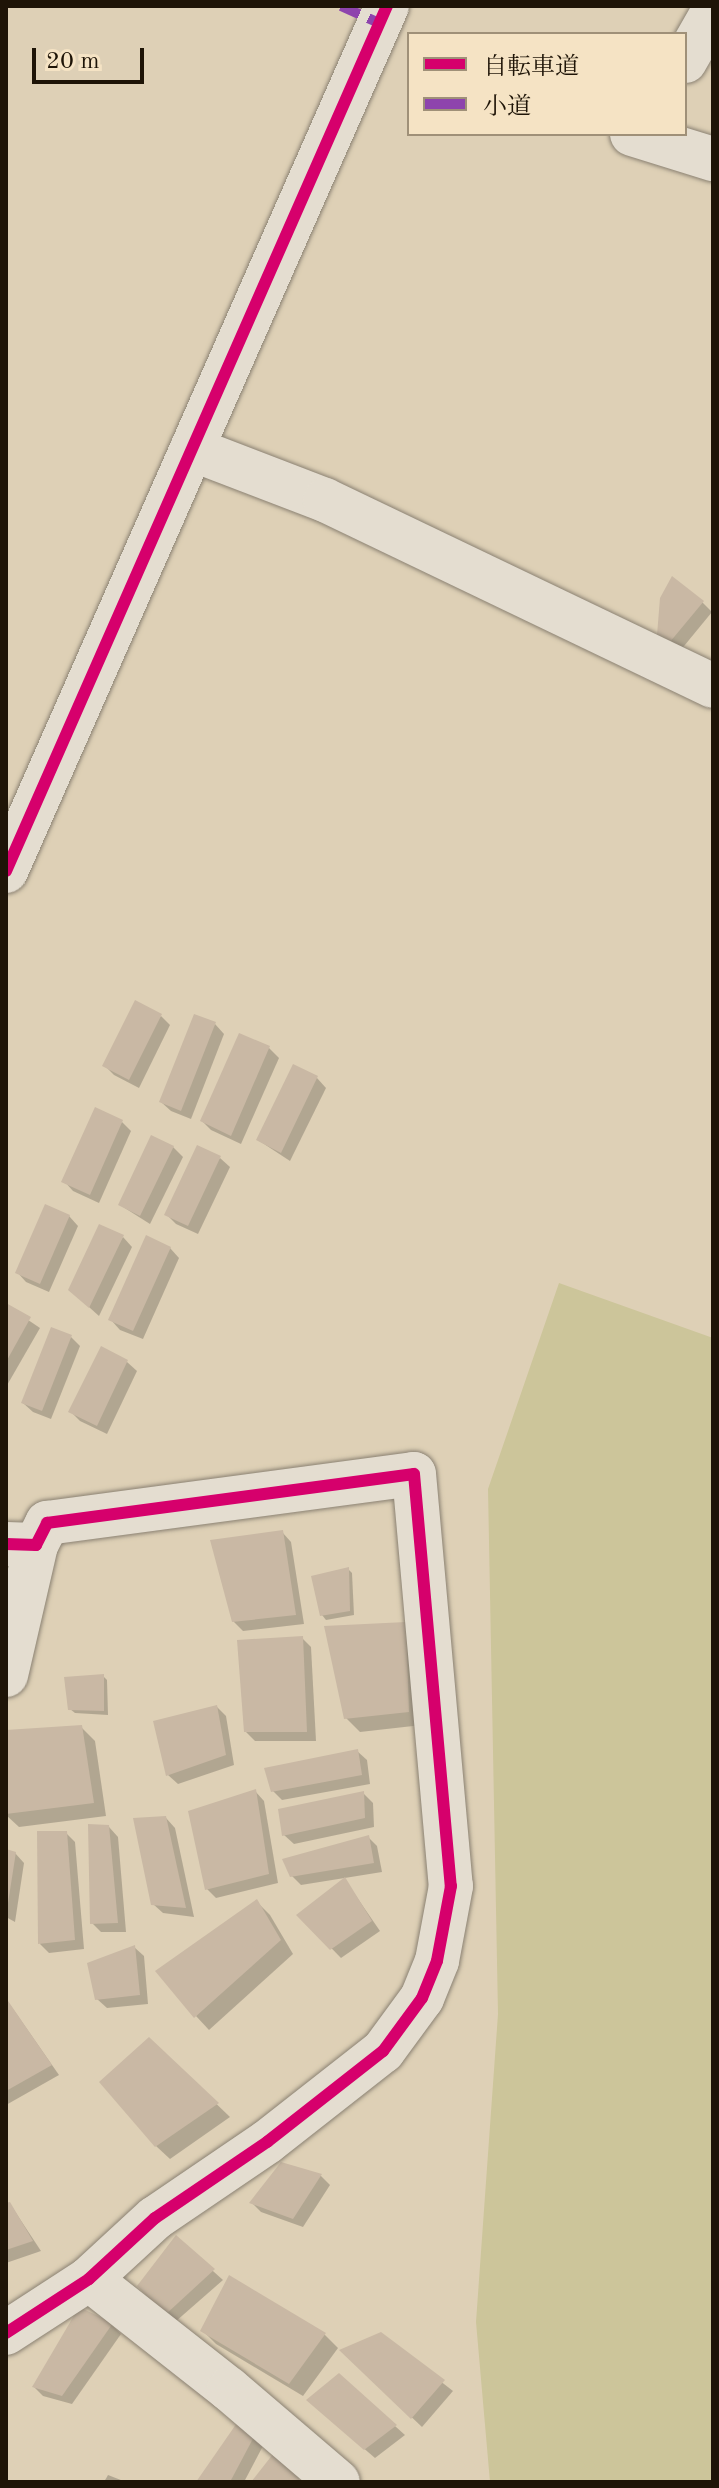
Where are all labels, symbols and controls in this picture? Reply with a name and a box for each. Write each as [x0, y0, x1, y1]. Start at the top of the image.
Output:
scale bar [36, 32, 148, 82]
legend [407, 32, 687, 136]
text: 20 m [46, 50, 100, 74]
text: 自転車道 [483, 56, 579, 80]
text: 小道 [483, 96, 531, 120]

